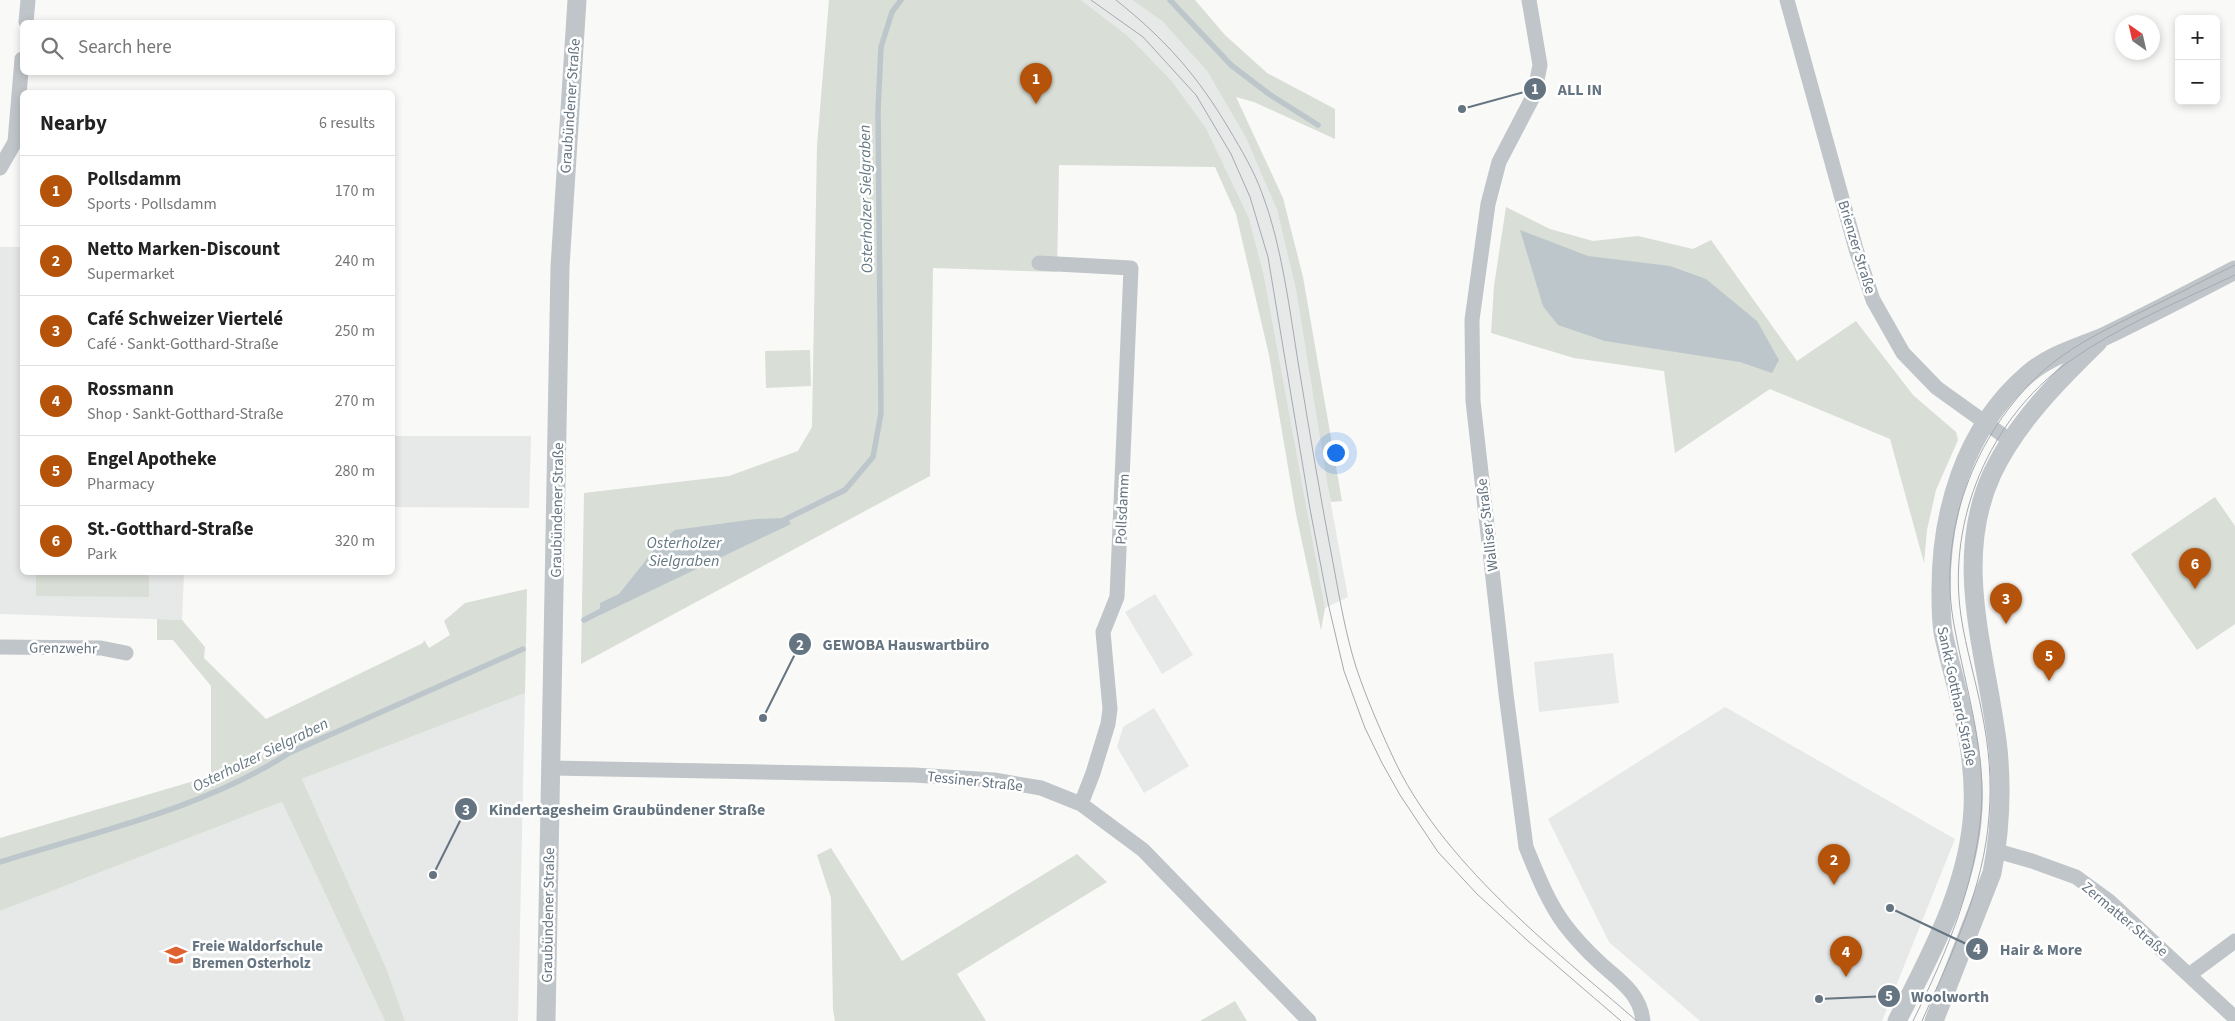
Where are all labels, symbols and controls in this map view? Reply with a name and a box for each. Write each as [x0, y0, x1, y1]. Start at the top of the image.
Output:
north arrow [2115, 15, 2160, 60]
map controls [2175, 15, 2220, 105]
button: + [2175, 15, 2220, 60]
search box [20, 20, 395, 75]
icon: search [38, 34, 66, 62]
text: Search here [78, 34, 172, 61]
street label: Graubündener Straße [555, 38, 586, 174]
button: − [2175, 60, 2220, 105]
pin: 1 [1020, 63, 1052, 104]
callout: ALL IN [1522, 74, 1612, 105]
text: 1 [1531, 79, 1539, 100]
text: ALL IN [1557, 79, 1602, 101]
text: Nearby [40, 108, 107, 138]
text: 6 results [319, 112, 375, 134]
water label: Osterholzer Sielgraben [854, 125, 878, 273]
text: Pollsdamm [87, 166, 181, 193]
text: 1 [52, 180, 60, 202]
text: 170 m [335, 180, 375, 202]
text: Sports · Pollsdamm [87, 193, 217, 215]
street label: Brienzer Straße [1832, 198, 1881, 296]
text: Netto Marken-Discount [87, 236, 280, 263]
text: 2 [52, 250, 60, 272]
text: 240 m [335, 250, 375, 272]
text: Supermarket [87, 263, 174, 285]
text: Café Schweizer Viertelé [87, 306, 283, 333]
text: 3 [52, 320, 60, 342]
text: 250 m [335, 320, 375, 342]
text: Café · Sankt-Gotthard-Straße [87, 333, 278, 355]
text: Rossmann [87, 376, 174, 403]
text: 4 [52, 390, 60, 412]
text: 270 m [335, 390, 375, 412]
text: Shop · Sankt-Gotthard-Straße [87, 403, 284, 425]
your location [1323, 440, 1349, 466]
street label: Graubündener Straße [546, 442, 569, 578]
text: Engel Apotheke [87, 446, 217, 473]
text: 5 [52, 460, 60, 482]
text: 280 m [335, 460, 375, 482]
text: Pharmacy [87, 473, 155, 495]
street label: Pollsdamm [1110, 473, 1135, 545]
street label: Walliser Straße [1471, 477, 1504, 573]
text: St.-Gotthard-Straße [87, 516, 254, 543]
text: 6 [52, 530, 60, 552]
text: 320 m [335, 530, 375, 552]
water label: Osterholzer Sielgraben [647, 532, 723, 572]
text: Park [87, 543, 117, 565]
pin: 6 [2179, 548, 2211, 589]
pin: 3 [1990, 583, 2022, 624]
street label: Sankt-Gotthard-Straße [1931, 625, 1982, 768]
callout: GEWOBA Hauswartbüro [788, 629, 1000, 660]
text: GEWOBA Hauswartbüro [823, 634, 990, 656]
text: 2 [796, 635, 804, 656]
street label: Grenzwehr [29, 637, 98, 660]
pin: 5 [2033, 640, 2065, 681]
water label: Osterholzer Sielgraben [189, 712, 332, 797]
street label: Tessiner Straße [926, 766, 1024, 797]
callout: Kindertagesheim Graubündener Straße [454, 794, 775, 825]
text: Kindertagesheim Graubündener Straße [489, 799, 765, 821]
text: 3 [462, 800, 470, 821]
pin: 2 [1818, 844, 1850, 885]
street label: Graubündener Straße [537, 847, 560, 983]
street label: Zermatter Straße [2077, 877, 2172, 962]
callout: Hair & More [1965, 934, 2093, 965]
place label: Freie Waldorfschule Bremen Osterholz [192, 936, 323, 974]
pin: 4 [1830, 936, 1862, 977]
text: 4 [1973, 939, 1981, 960]
text: Hair & More [2000, 939, 2082, 961]
school or university icon: Freie Waldorfschule Bremen Osterholz [163, 942, 189, 968]
callout: Woolworth [1876, 981, 1999, 1012]
text: 5 [1885, 986, 1893, 1007]
text: Woolworth [1911, 986, 1989, 1008]

